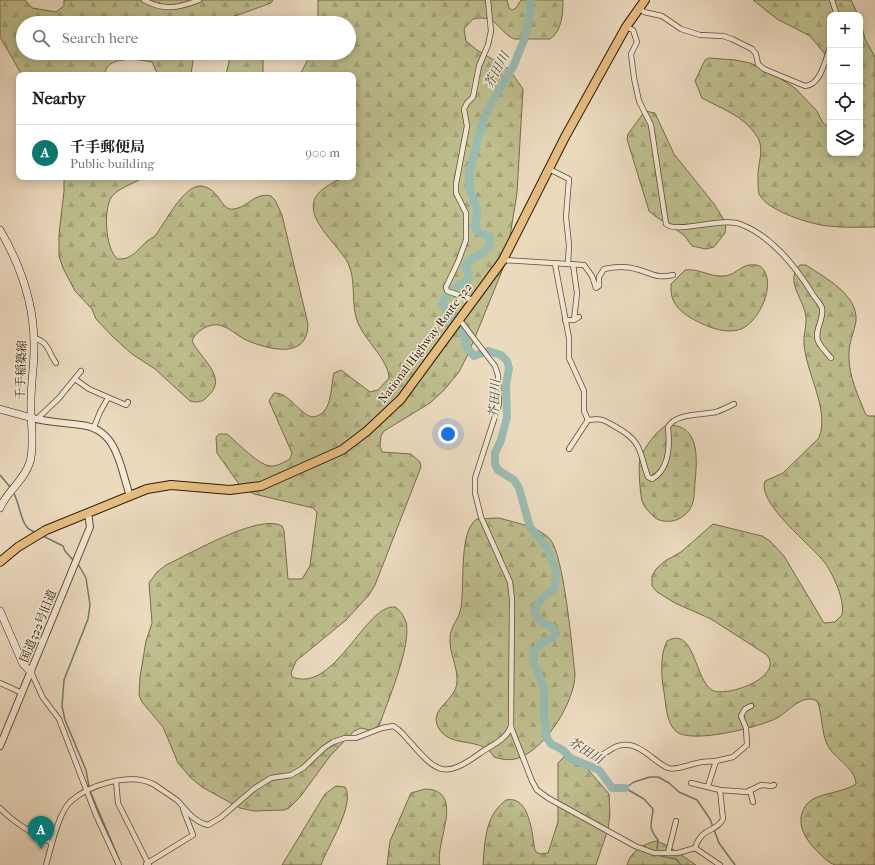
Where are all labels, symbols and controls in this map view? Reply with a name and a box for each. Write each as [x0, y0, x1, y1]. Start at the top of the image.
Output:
map controls [827, 12, 863, 156]
button: + [827, 12, 863, 48]
search box [16, 16, 356, 60]
icon: search [30, 27, 52, 49]
text: Search here [62, 29, 138, 47]
water label: 芥田川 [481, 48, 513, 91]
button: − [827, 48, 863, 84]
button: locate [827, 84, 863, 120]
text: Nearby [32, 88, 86, 108]
button: layers [827, 120, 863, 156]
text: 千手郵便局 [70, 138, 145, 156]
text: A [41, 145, 49, 160]
text: 900 m [305, 145, 340, 160]
text: Public building [70, 156, 155, 171]
street label: National Highway Route 322 [375, 280, 475, 406]
street label: 千手稲築線 [13, 340, 29, 400]
water label: 芥田川 [486, 377, 503, 419]
your location [438, 424, 458, 444]
street label: 国道322号旧道 [17, 588, 59, 664]
water label: 芥田川 [565, 734, 608, 768]
pin: A [28, 816, 54, 849]

